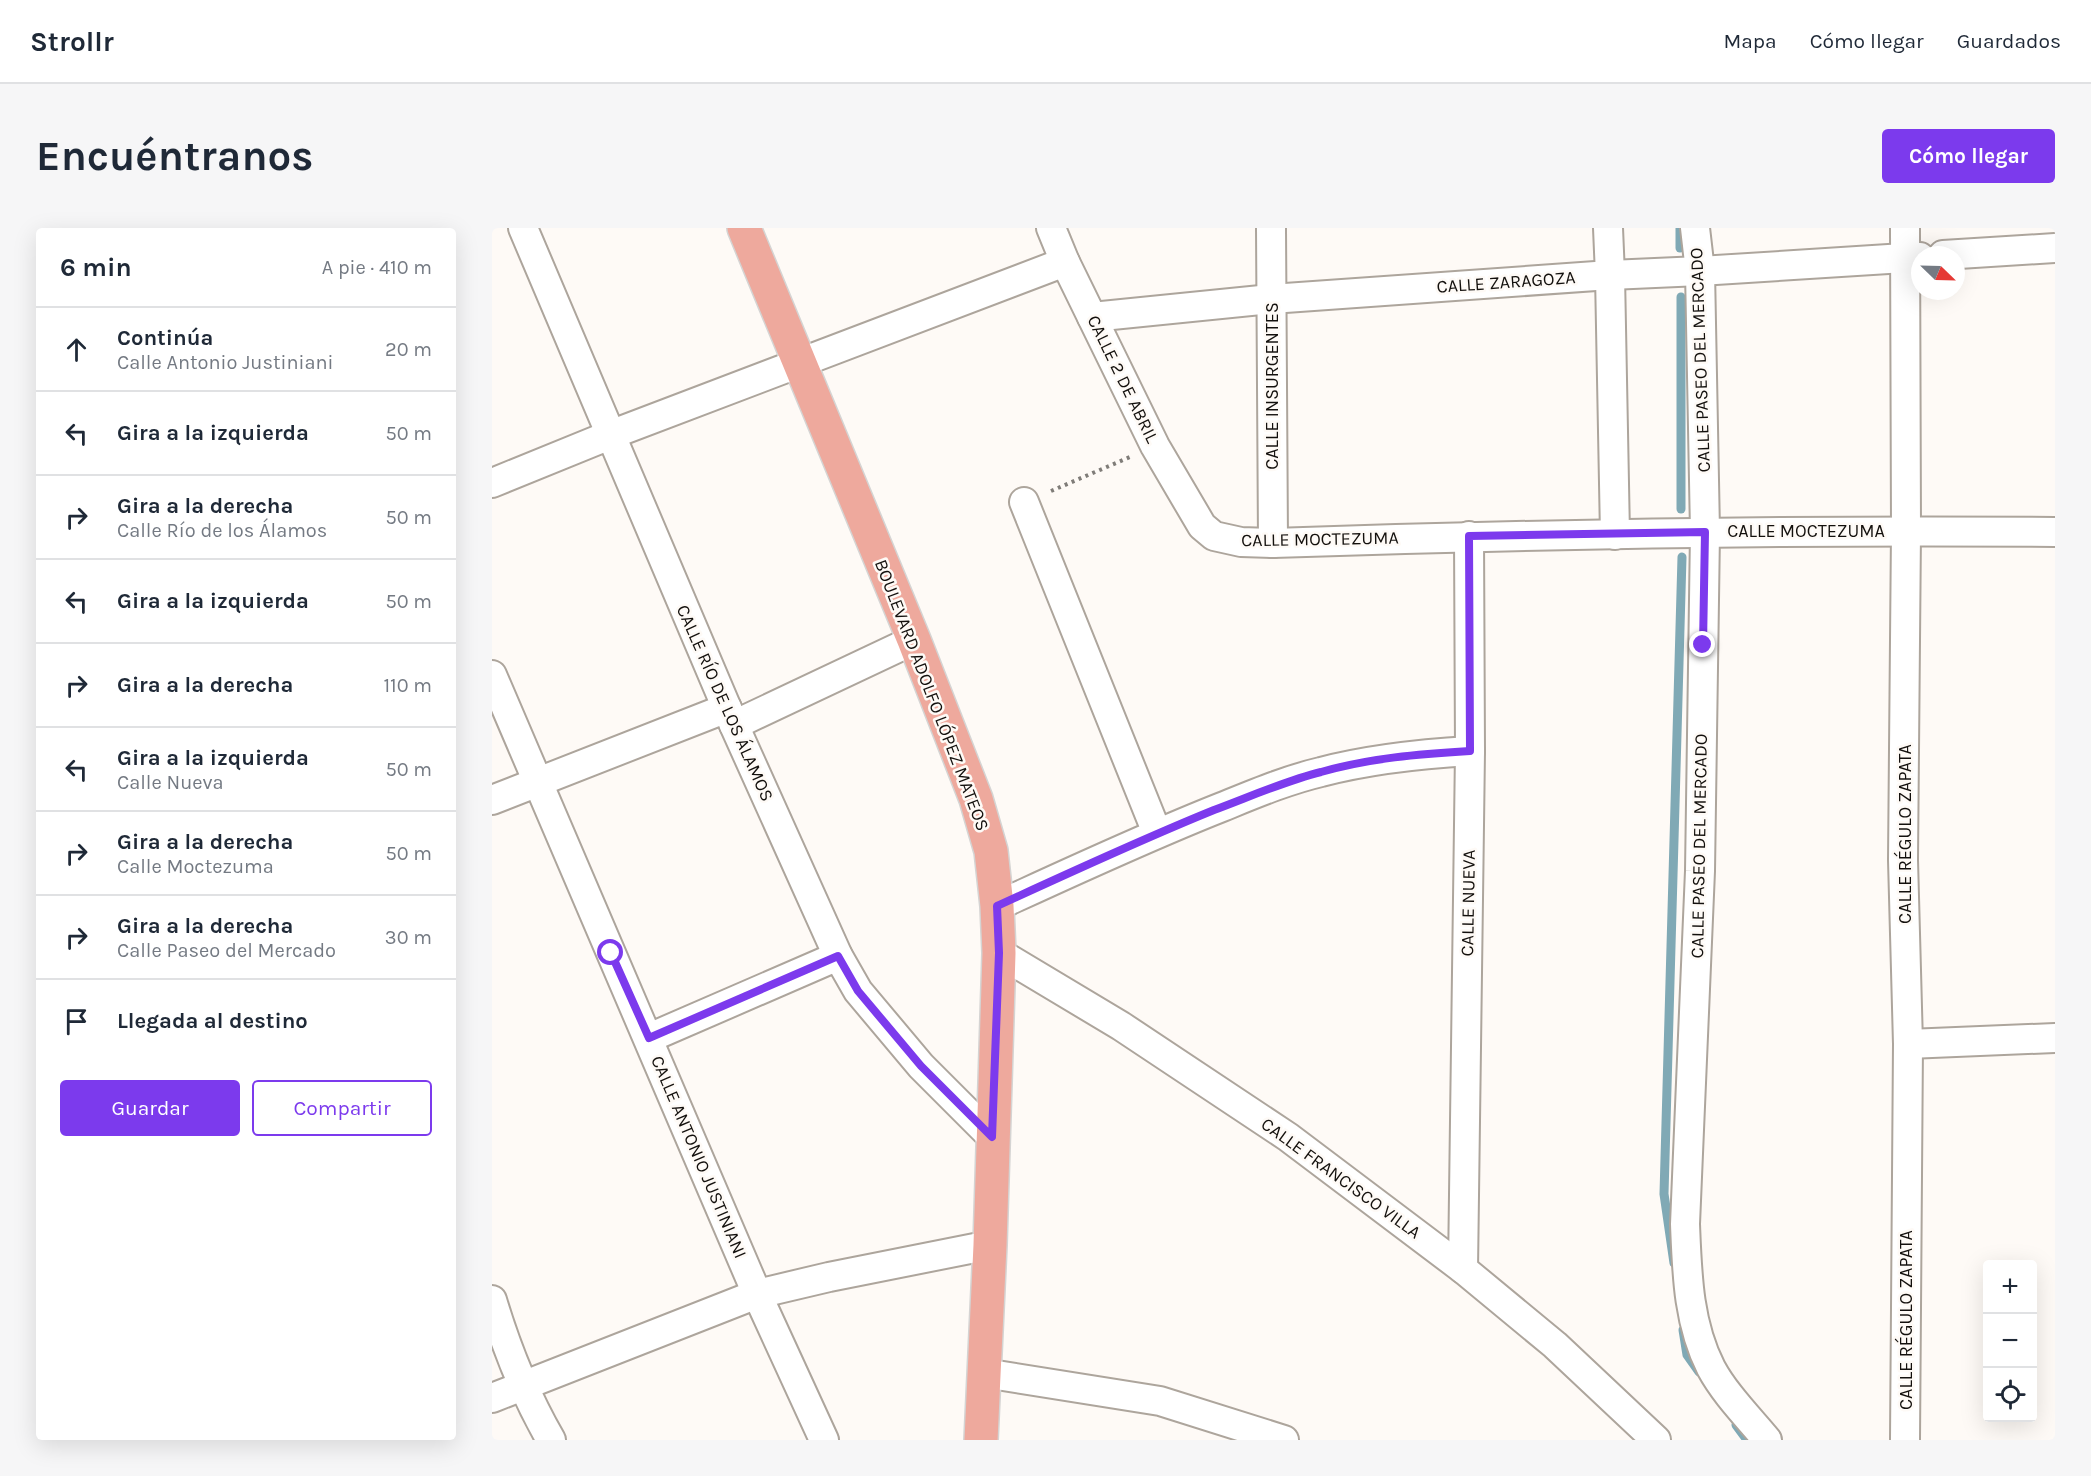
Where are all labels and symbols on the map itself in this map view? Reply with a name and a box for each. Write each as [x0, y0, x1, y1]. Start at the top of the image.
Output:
north arrow [1911, 246, 1965, 300]
street label: CALLE PASEO DEL MERCADO [1685, 247, 1715, 473]
street label: CALLE ZARAGOZA [1436, 266, 1576, 298]
street label: CALLE INSURGENTES [1261, 302, 1283, 470]
street label: CALLE 2 DE ABRIL [1083, 311, 1164, 447]
street label: CALLE MOCTEZUMA [1727, 520, 1885, 542]
street label: CALLE MOCTEZUMA [1241, 527, 1399, 551]
street label: BOULEVARD ADOLFO LÓPEZ MATEOS [870, 556, 995, 834]
street label: CALLE RÍO DE LOS ÁLAMOS [672, 601, 779, 805]
route end [1689, 631, 1715, 657]
street label: CALLE PASEO DEL MERCADO [1686, 733, 1712, 959]
street label: CALLE RÉGULO ZAPATA [1893, 744, 1916, 924]
street label: CALLE NUEVA [1456, 849, 1480, 957]
route start [597, 939, 623, 965]
street label: CALLE ANTONIO JUSTINIANI [646, 1052, 752, 1262]
street label: CALLE FRANCISCO VILLA [1257, 1113, 1425, 1243]
street label: CALLE RÉGULO ZAPATA [1894, 1230, 1917, 1410]

